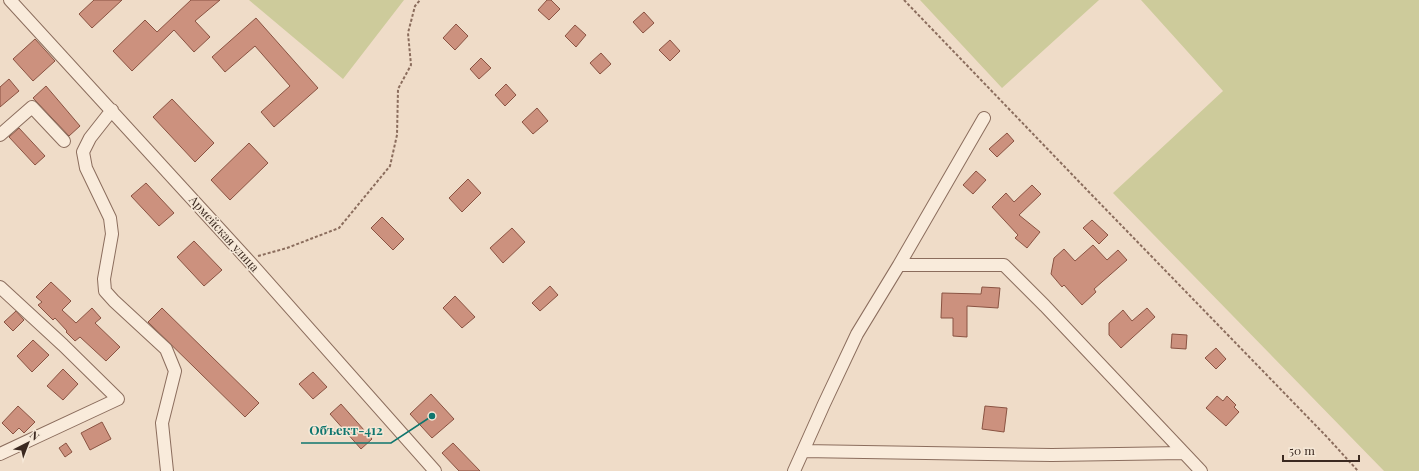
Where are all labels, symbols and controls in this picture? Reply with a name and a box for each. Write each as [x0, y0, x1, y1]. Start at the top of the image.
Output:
street label: Армейская улица [186, 191, 263, 275]
callout: Объект-412 [301, 418, 391, 443]
text: Объект-412 [309, 421, 383, 438]
north arrow [8, 423, 48, 463]
text: N [27, 427, 43, 443]
scale bar [1283, 437, 1359, 463]
text: 50 m [1289, 442, 1315, 458]

